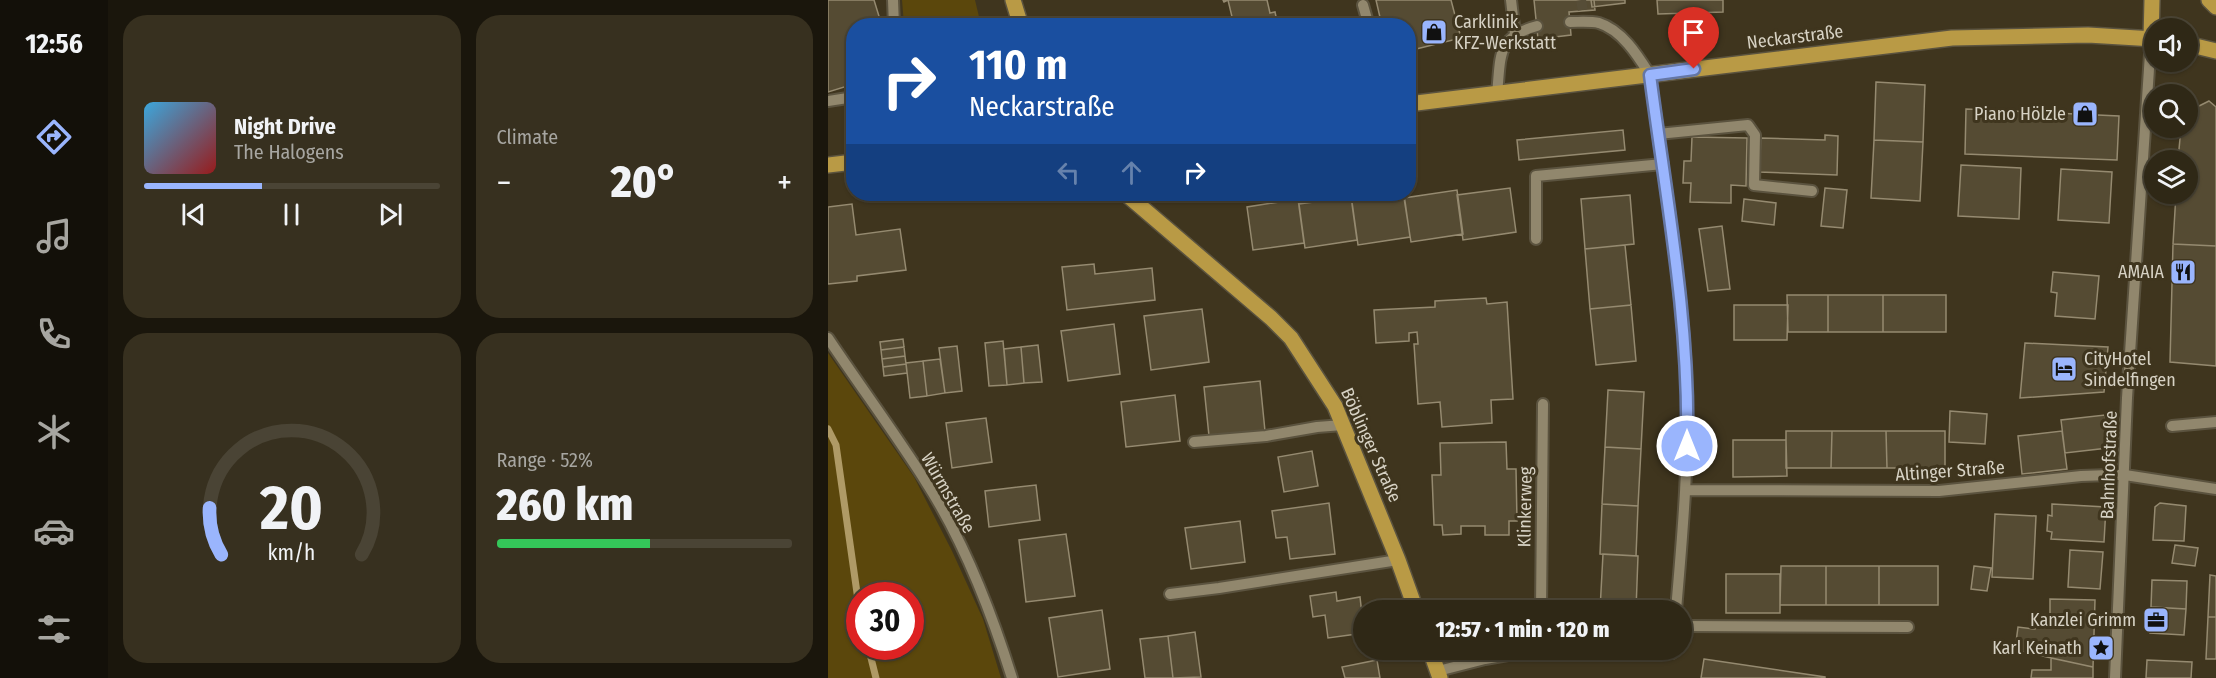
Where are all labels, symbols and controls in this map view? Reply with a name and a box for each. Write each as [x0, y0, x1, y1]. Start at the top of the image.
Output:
pin [1668, 7, 1719, 69]
place label: Carklinik KFZ-Werkstatt [1454, 11, 1556, 54]
icon: arrive [1677, 16, 1710, 49]
shop icon: Carklinik KFZ-Werkstatt [1419, 17, 1449, 47]
map controls [2144, 18, 2198, 204]
button: sound [2144, 18, 2198, 72]
street label: Neckarstraße [1745, 20, 1845, 54]
text: 12:56 [25, 28, 83, 60]
text: 110 m [969, 40, 1068, 90]
icon: right [870, 42, 948, 120]
button: search [2144, 84, 2198, 138]
text: Neckarstraße [969, 91, 1115, 123]
shop icon: Piano Hölzle [2070, 99, 2100, 129]
place label: Piano Hölzle [1974, 103, 2066, 125]
text: Night Drive [234, 113, 336, 140]
icon: directions [33, 116, 75, 158]
text: Climate [497, 125, 558, 149]
text: The Halogens [234, 140, 344, 164]
button: layers [2144, 150, 2198, 204]
text: 20° [611, 155, 678, 209]
icon: left [1052, 156, 1085, 189]
icon: ahead [1115, 156, 1148, 189]
icon: right [1178, 156, 1211, 189]
text: − [497, 163, 511, 203]
text: + [777, 163, 792, 203]
icon: previous [177, 198, 210, 231]
icon: pause [275, 198, 308, 231]
icon: next [374, 198, 407, 231]
icon: music [33, 215, 75, 257]
restaurant icon: AMAIA [2168, 257, 2198, 287]
place label: AMAIA [2118, 261, 2165, 283]
icon: phone [33, 313, 75, 355]
place label: CityHotel Sindelfingen [2084, 348, 2176, 391]
hotel icon: CityHotel Sindelfingen [2049, 354, 2079, 384]
street label: Böblinger Straße [1336, 384, 1406, 506]
street label: Bahnhofstraße [2096, 410, 2122, 520]
icon: climate [33, 411, 75, 453]
position arrow [1655, 414, 1719, 478]
text: Range · 52% [497, 448, 593, 472]
street label: Würmstraße [916, 449, 980, 537]
street label: Altinger Straße [1895, 456, 2006, 486]
street label: Klinkerweg [1513, 466, 1537, 548]
text: 20 [259, 471, 323, 546]
text: 260 km [497, 478, 633, 532]
icon: car [33, 510, 75, 552]
text: km/h [268, 540, 316, 566]
speed limit sign: 30 [846, 582, 924, 660]
office icon: Kanzlei Grimm [2141, 605, 2171, 635]
icon: filters [33, 608, 75, 650]
place label: Kanzlei Grimm [2030, 609, 2136, 631]
text: 12:57 · 1 min · 120 m [1436, 616, 1610, 643]
place icon: Karl Keinath [2086, 633, 2116, 663]
place label: Karl Keinath [1992, 637, 2082, 659]

